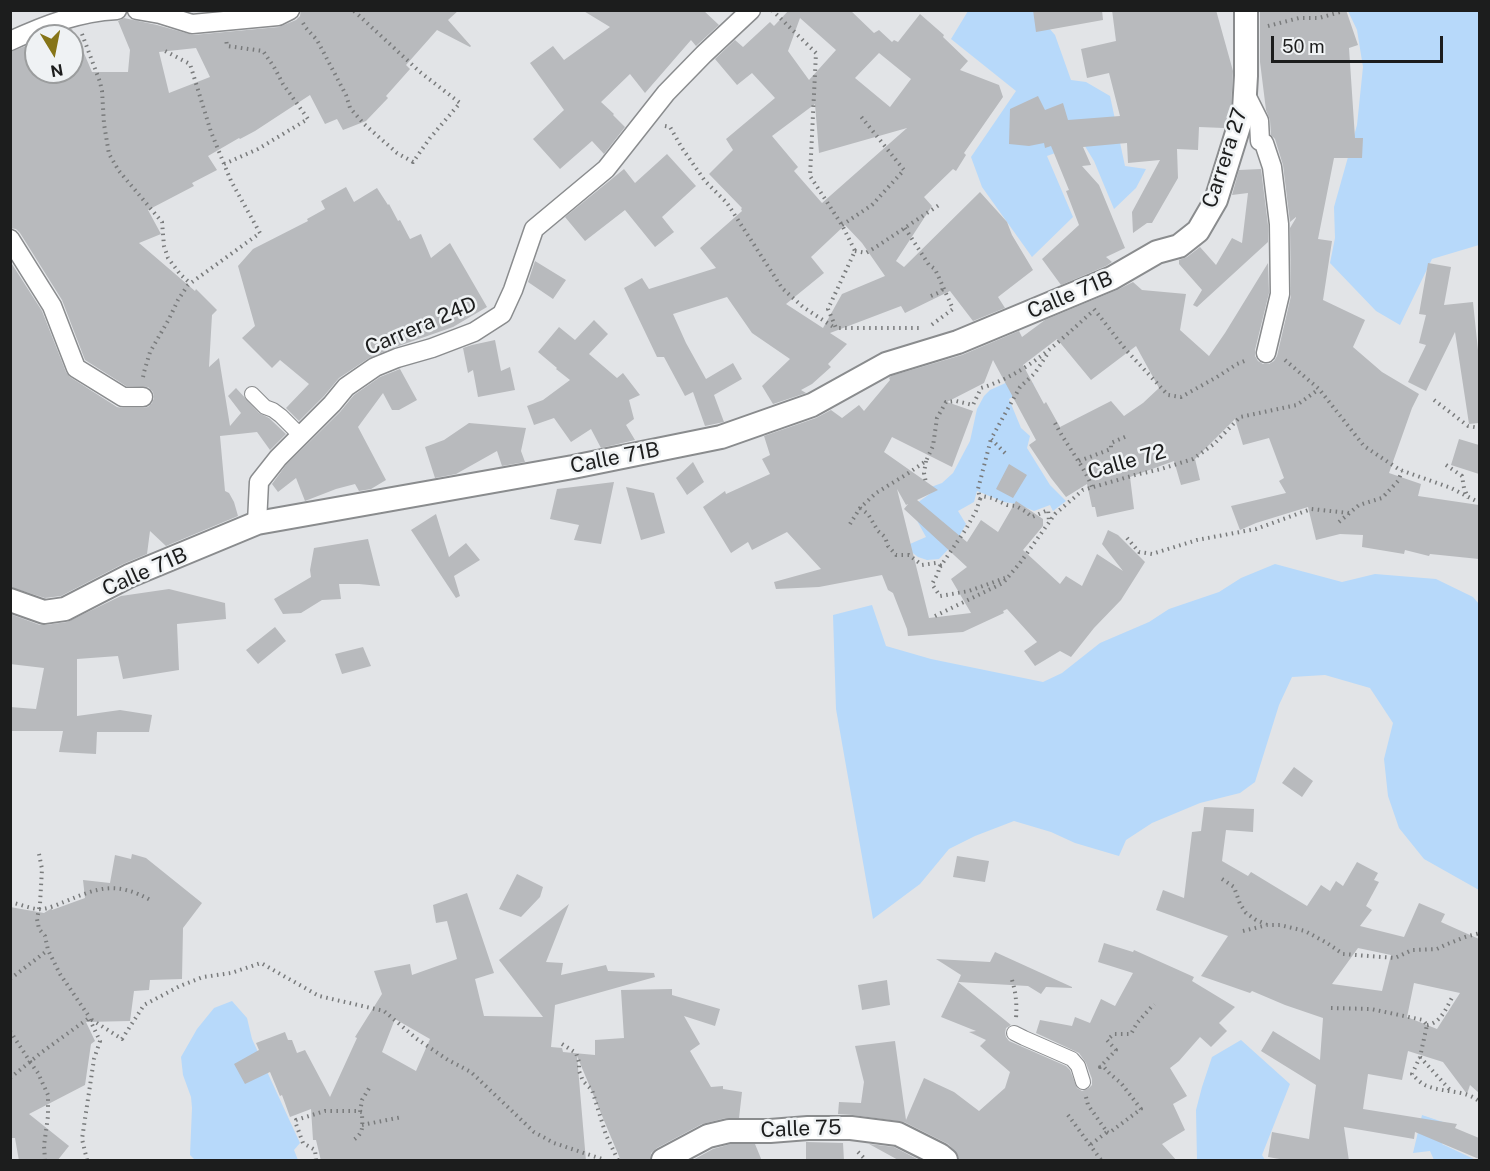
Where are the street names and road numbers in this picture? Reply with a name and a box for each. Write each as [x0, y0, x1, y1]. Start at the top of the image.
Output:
street label: Carrera 27 [1197, 105, 1253, 211]
street label: Calle 71B [1023, 266, 1117, 324]
street label: Carrera 24D [361, 291, 481, 361]
street label: Calle 71B [568, 437, 662, 479]
street label: Calle 72 [1085, 439, 1169, 485]
street label: Calle 71B [99, 542, 191, 602]
street label: Calle 75 [760, 1115, 842, 1143]

